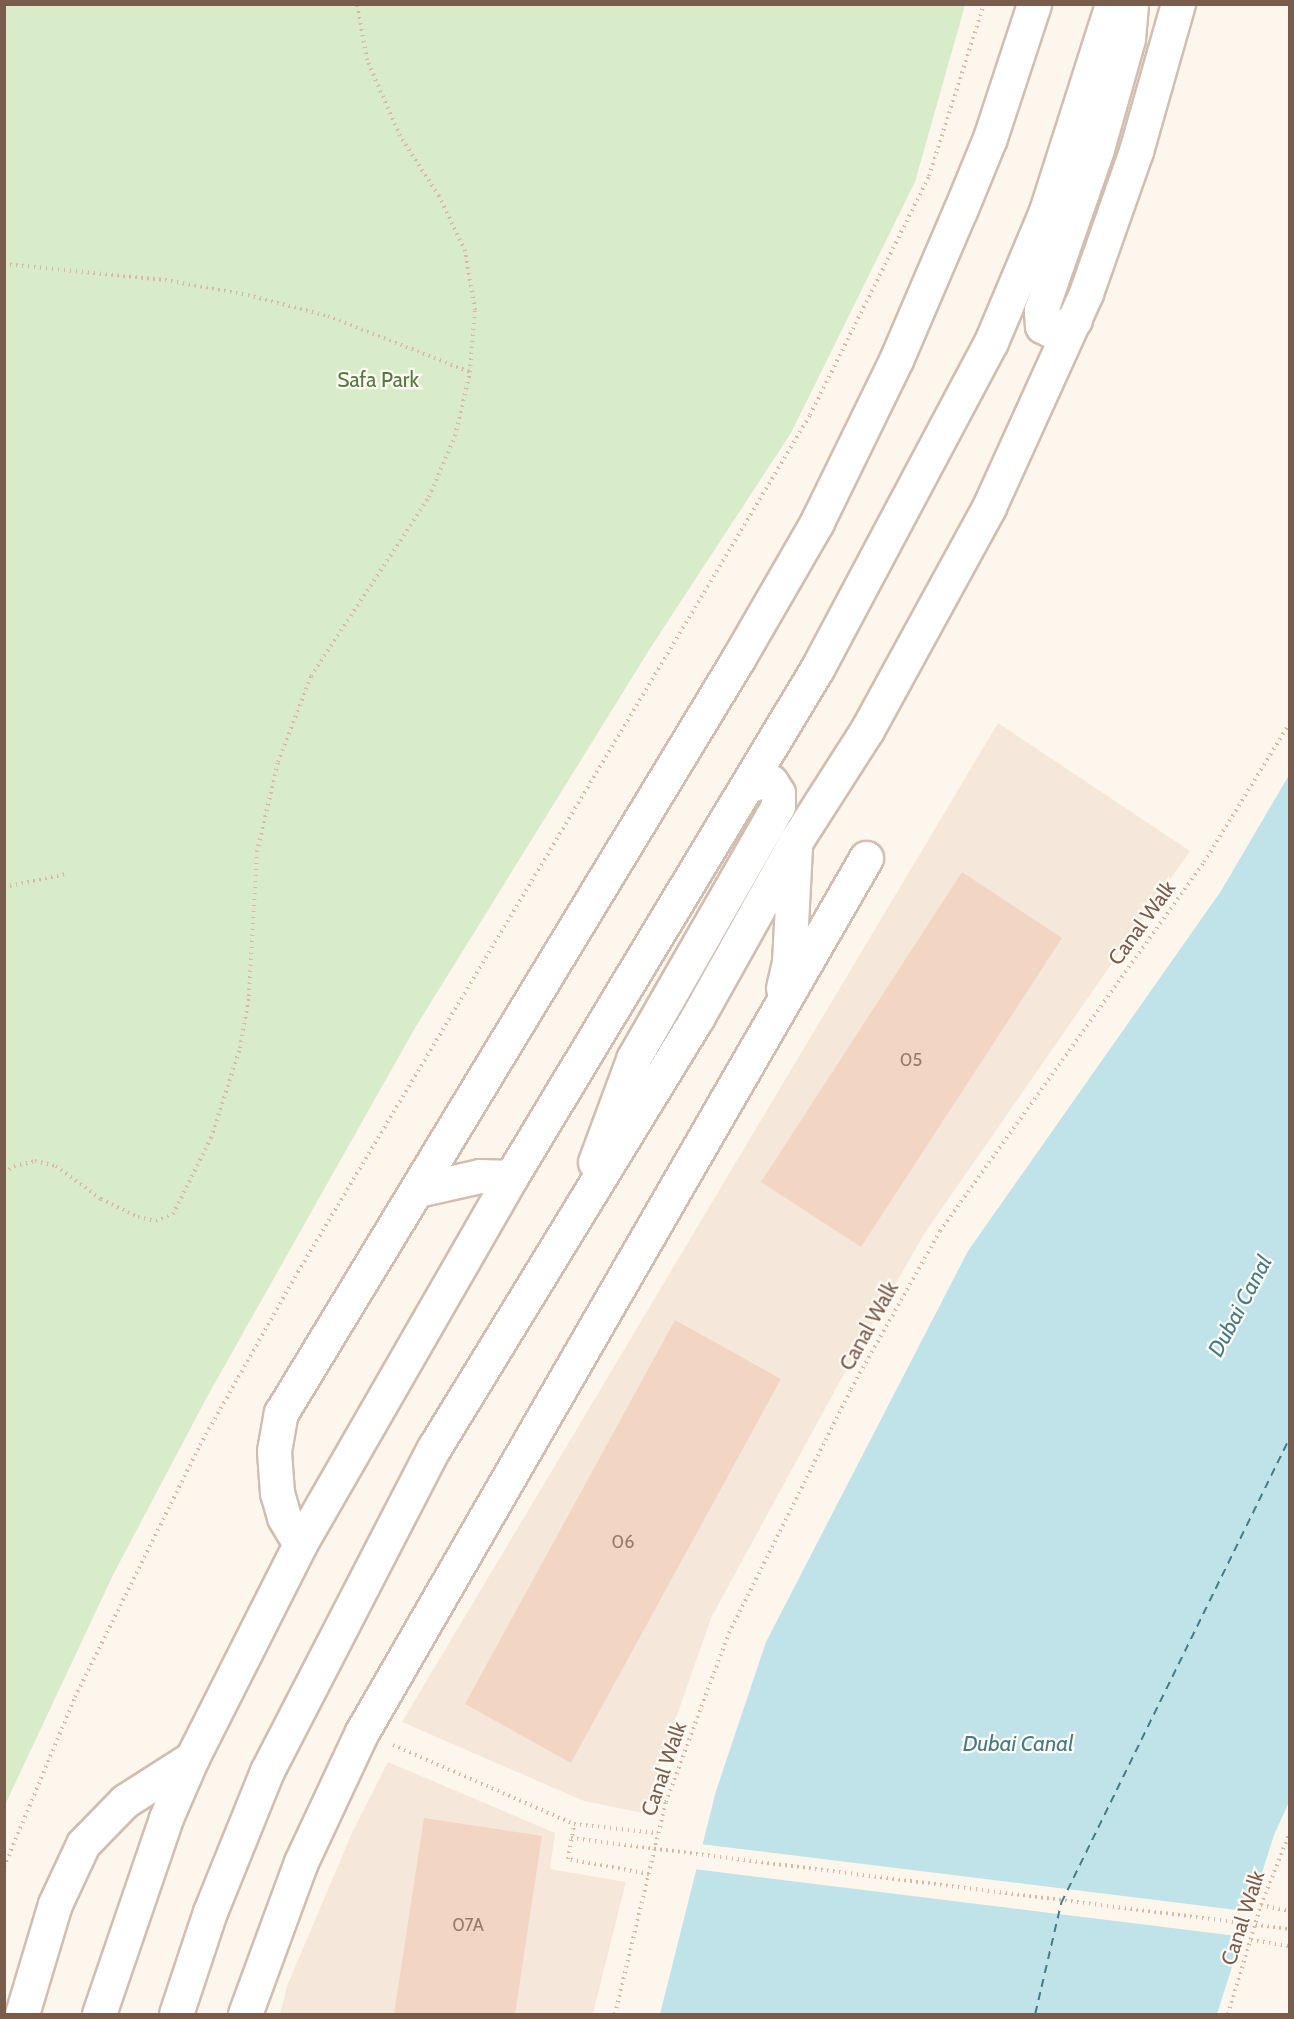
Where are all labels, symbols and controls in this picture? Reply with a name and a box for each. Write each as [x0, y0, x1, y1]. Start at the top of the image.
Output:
park label: Safa Park [337, 367, 419, 393]
street label: Canal Walk [1103, 876, 1181, 970]
house number: 05 [900, 1049, 922, 1071]
water label: Dubai Canal [1202, 1251, 1278, 1361]
street label: Canal Walk [834, 1277, 904, 1375]
house number: 06 [612, 1531, 634, 1553]
street label: Canal Walk [636, 1719, 692, 1819]
water label: Dubai Canal [963, 1731, 1073, 1757]
street label: Canal Walk [1216, 1868, 1270, 1968]
house number: 07A [452, 1914, 484, 1936]

